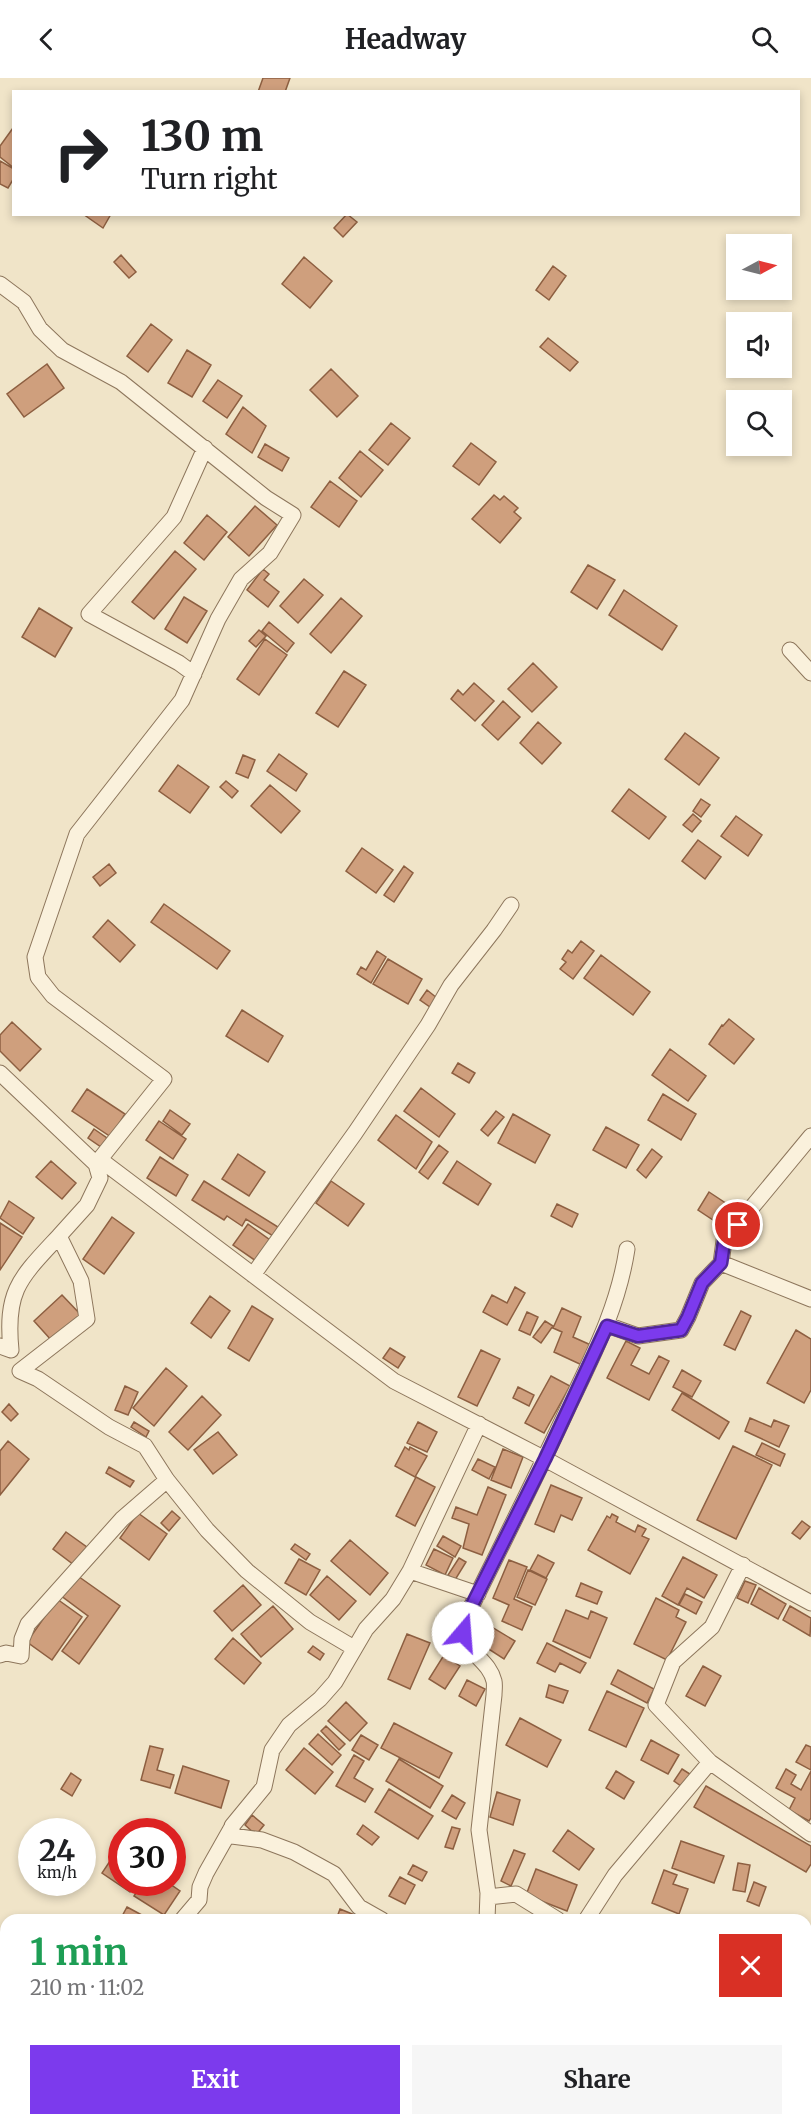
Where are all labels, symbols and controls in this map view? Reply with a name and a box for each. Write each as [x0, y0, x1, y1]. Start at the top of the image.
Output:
text: Headway [345, 22, 466, 56]
icon: back [30, 23, 63, 56]
icon: search [748, 23, 781, 56]
text: 130 m [141, 110, 263, 162]
icon: right [42, 114, 120, 192]
text: Turn right [141, 162, 278, 196]
north arrow [726, 234, 792, 300]
map controls [726, 234, 792, 456]
button: sound [726, 312, 792, 378]
button: search [726, 390, 792, 456]
pin [712, 1199, 763, 1250]
icon: arrive [721, 1208, 754, 1241]
position arrow [431, 1601, 495, 1665]
speed limit sign: 30 [108, 1818, 186, 1896]
text: 24 [39, 1831, 75, 1869]
text: km/h [37, 1863, 77, 1882]
text: 1 min [30, 1930, 128, 1975]
button: close [719, 1934, 782, 1997]
text: 210 m · 11:02 [30, 1975, 144, 2000]
button: Exit [30, 2045, 400, 2114]
button: Share [412, 2045, 782, 2114]

